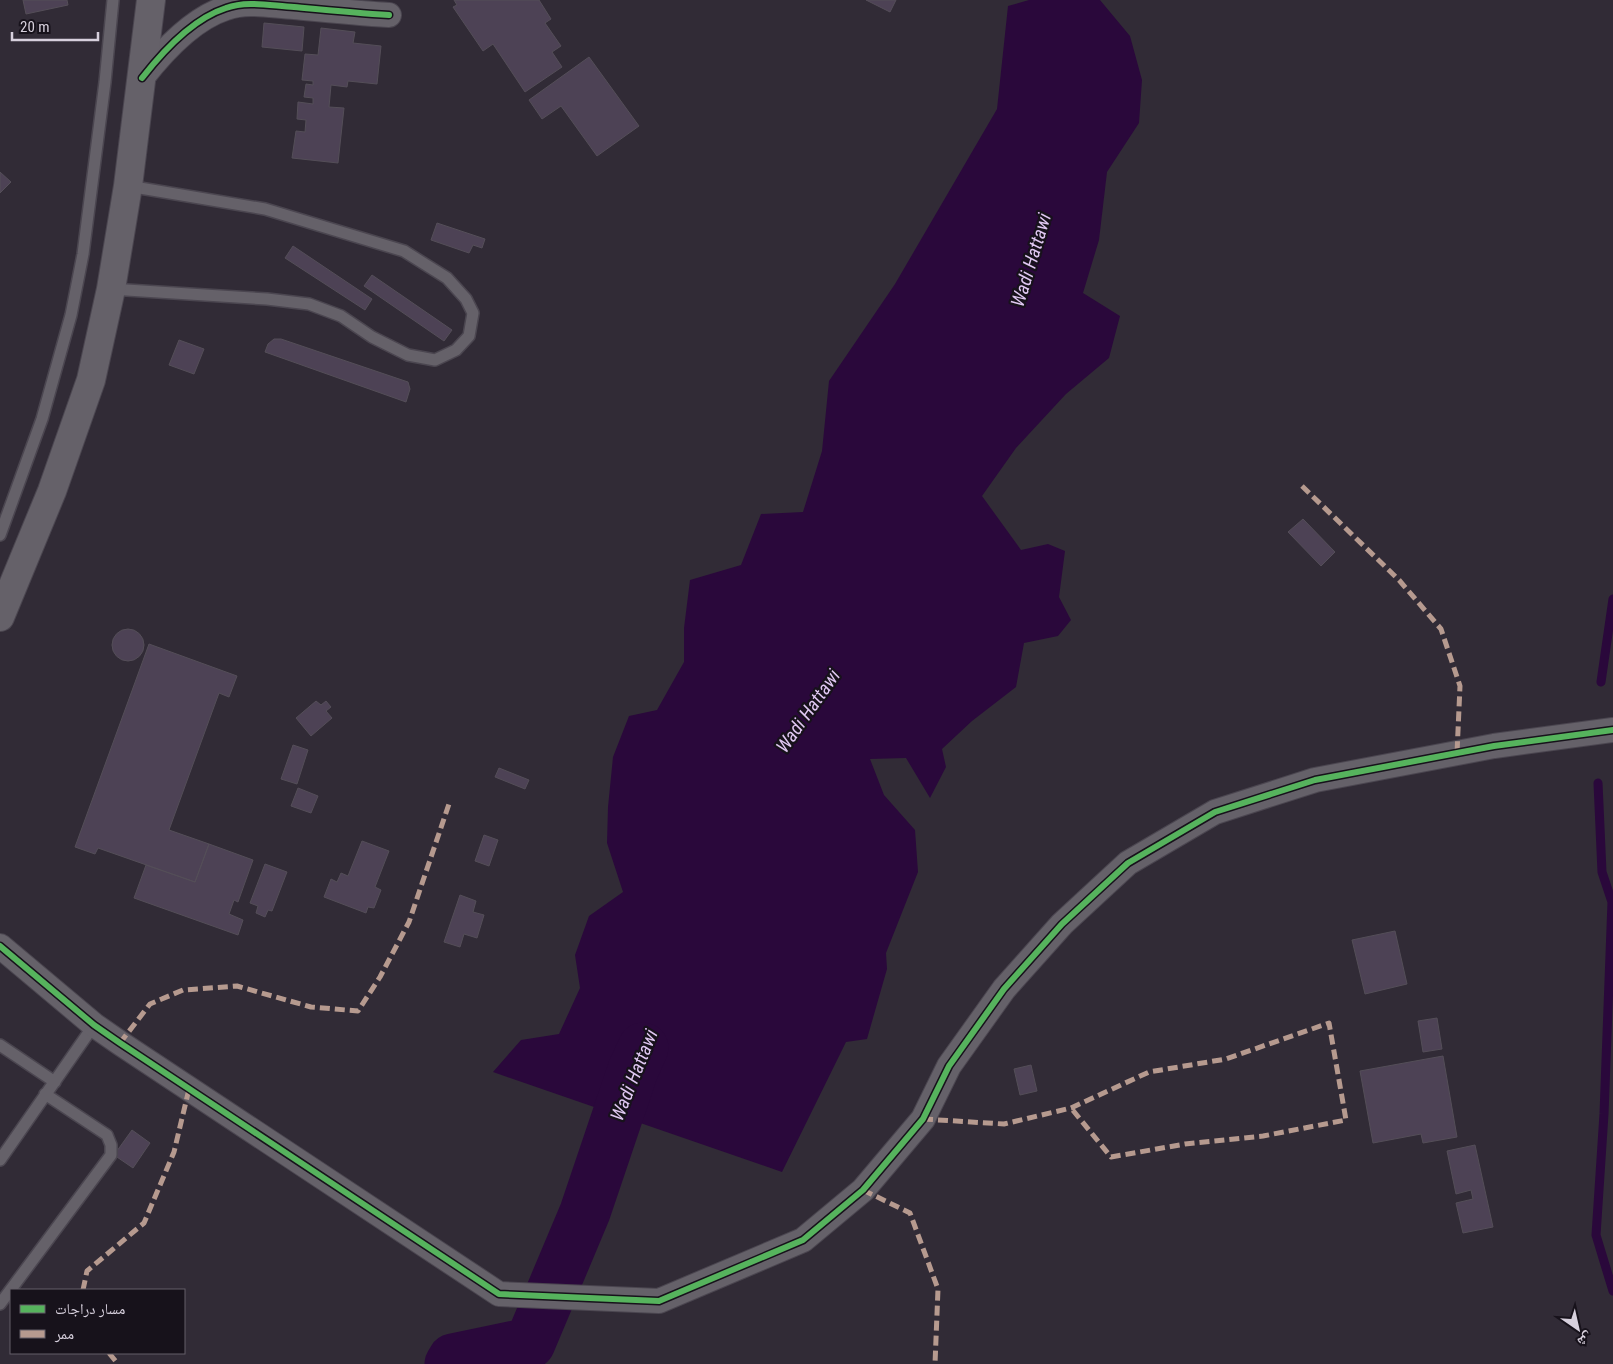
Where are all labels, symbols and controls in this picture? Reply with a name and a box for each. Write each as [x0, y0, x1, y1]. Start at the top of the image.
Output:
scale bar [12, 10, 99, 42]
text: 20 m [20, 18, 50, 36]
water label: Wadi Hattawi [1006, 210, 1056, 309]
water label: Wadi Hattawi [771, 664, 846, 757]
water label: Wadi Hattawi [605, 1025, 663, 1124]
legend [10, 1289, 185, 1354]
text: مسار دراجات [55, 1300, 125, 1318]
north arrow [1553, 1304, 1603, 1354]
text: ممر [54, 1325, 74, 1343]
text: ش [1574, 1328, 1596, 1351]

